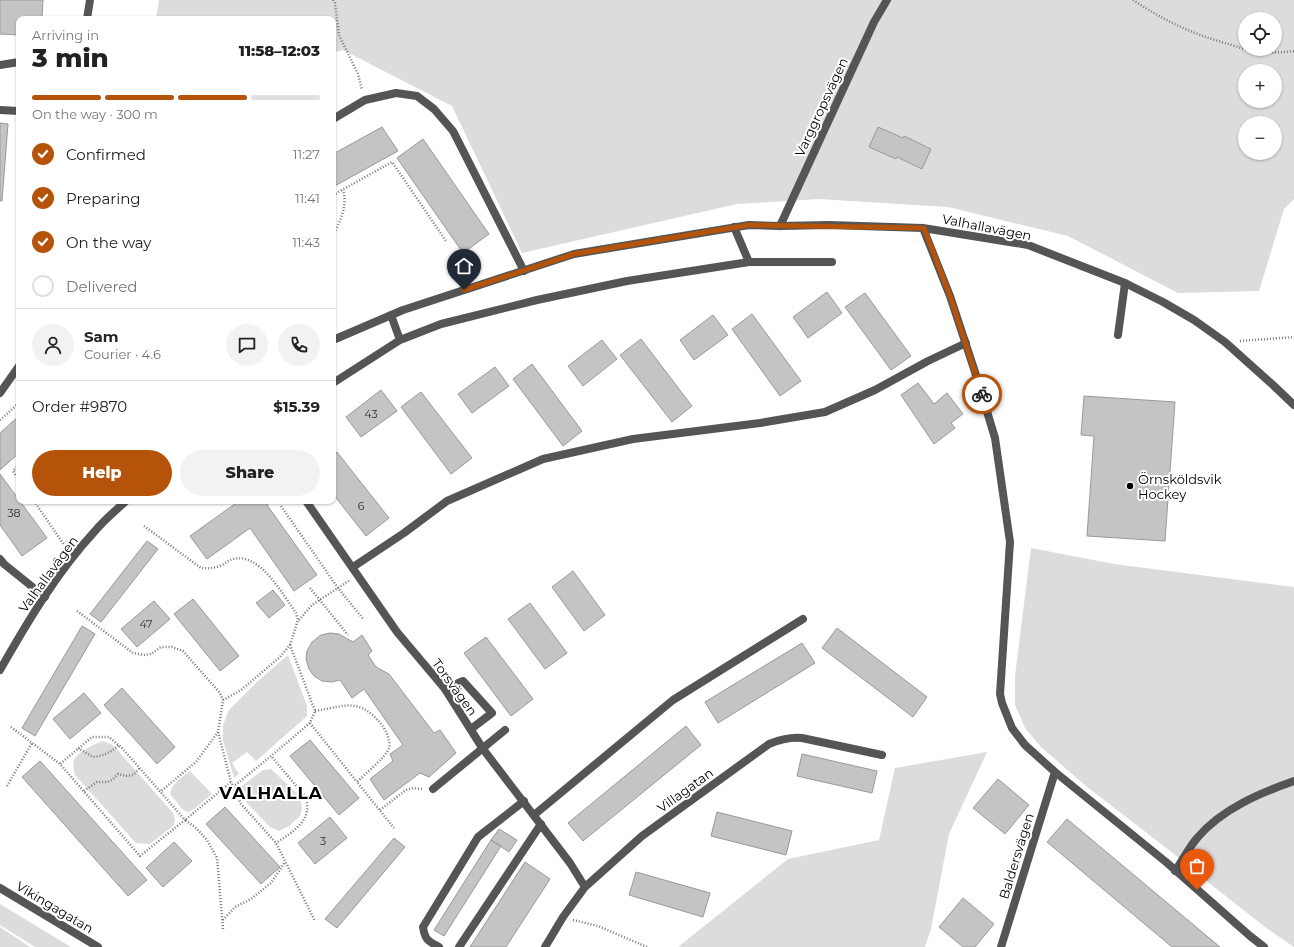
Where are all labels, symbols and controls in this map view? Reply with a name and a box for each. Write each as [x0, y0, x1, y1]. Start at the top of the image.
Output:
map controls [1238, 12, 1282, 160]
button: locate [1238, 12, 1282, 56]
text: Arriving in [32, 27, 99, 43]
text: 11:58–12:03 [239, 41, 320, 60]
text: 3 min [32, 42, 109, 74]
street label: Varggropsvägen [791, 55, 851, 159]
button: + [1238, 64, 1282, 108]
text: On the way · 300 m [32, 106, 158, 122]
button: − [1238, 116, 1282, 160]
icon: check [32, 143, 54, 165]
text: Confirmed [66, 145, 146, 164]
text: 11:27 [293, 146, 320, 162]
icon: check [32, 187, 54, 209]
text: Preparing [66, 189, 141, 208]
text: 11:41 [295, 190, 320, 206]
street label: Valhallavägen [941, 211, 1033, 243]
icon: check [32, 231, 54, 253]
text: On the way [66, 233, 151, 252]
text: 11:43 [292, 234, 320, 250]
pin [447, 249, 481, 290]
icon: home [453, 255, 475, 277]
text: Delivered [66, 277, 138, 296]
button: person [32, 324, 74, 366]
button: chat [226, 324, 268, 366]
button: phone [278, 324, 320, 366]
text: Sam [84, 327, 119, 346]
text: Courier · 4.6 [84, 346, 161, 362]
courier [962, 374, 1002, 414]
icon: bike [971, 383, 993, 405]
text: Order #9870 [32, 397, 127, 416]
text: $15.39 [273, 397, 320, 416]
house number: 43 [364, 407, 378, 421]
button: Help [32, 450, 172, 496]
button: Share [180, 450, 320, 496]
place label: Örnsköldsvik Hockey [1138, 471, 1222, 502]
marker: Örnsköldsvik Hockey [1125, 481, 1135, 491]
house number: 6 [358, 499, 365, 513]
house number: 38 [7, 506, 21, 520]
street label: Valhallavägen [15, 533, 81, 615]
house number: 47 [139, 617, 153, 631]
street label: Torsvägen [429, 655, 481, 719]
street label: Villagatan [654, 764, 716, 816]
district label: VALHALLA [218, 783, 323, 803]
street label: Baldersvägen [995, 811, 1037, 901]
house number: 3 [320, 834, 326, 848]
pin [1180, 849, 1214, 890]
icon: bag [1186, 855, 1208, 877]
street label: Vikingagatan [14, 878, 96, 936]

